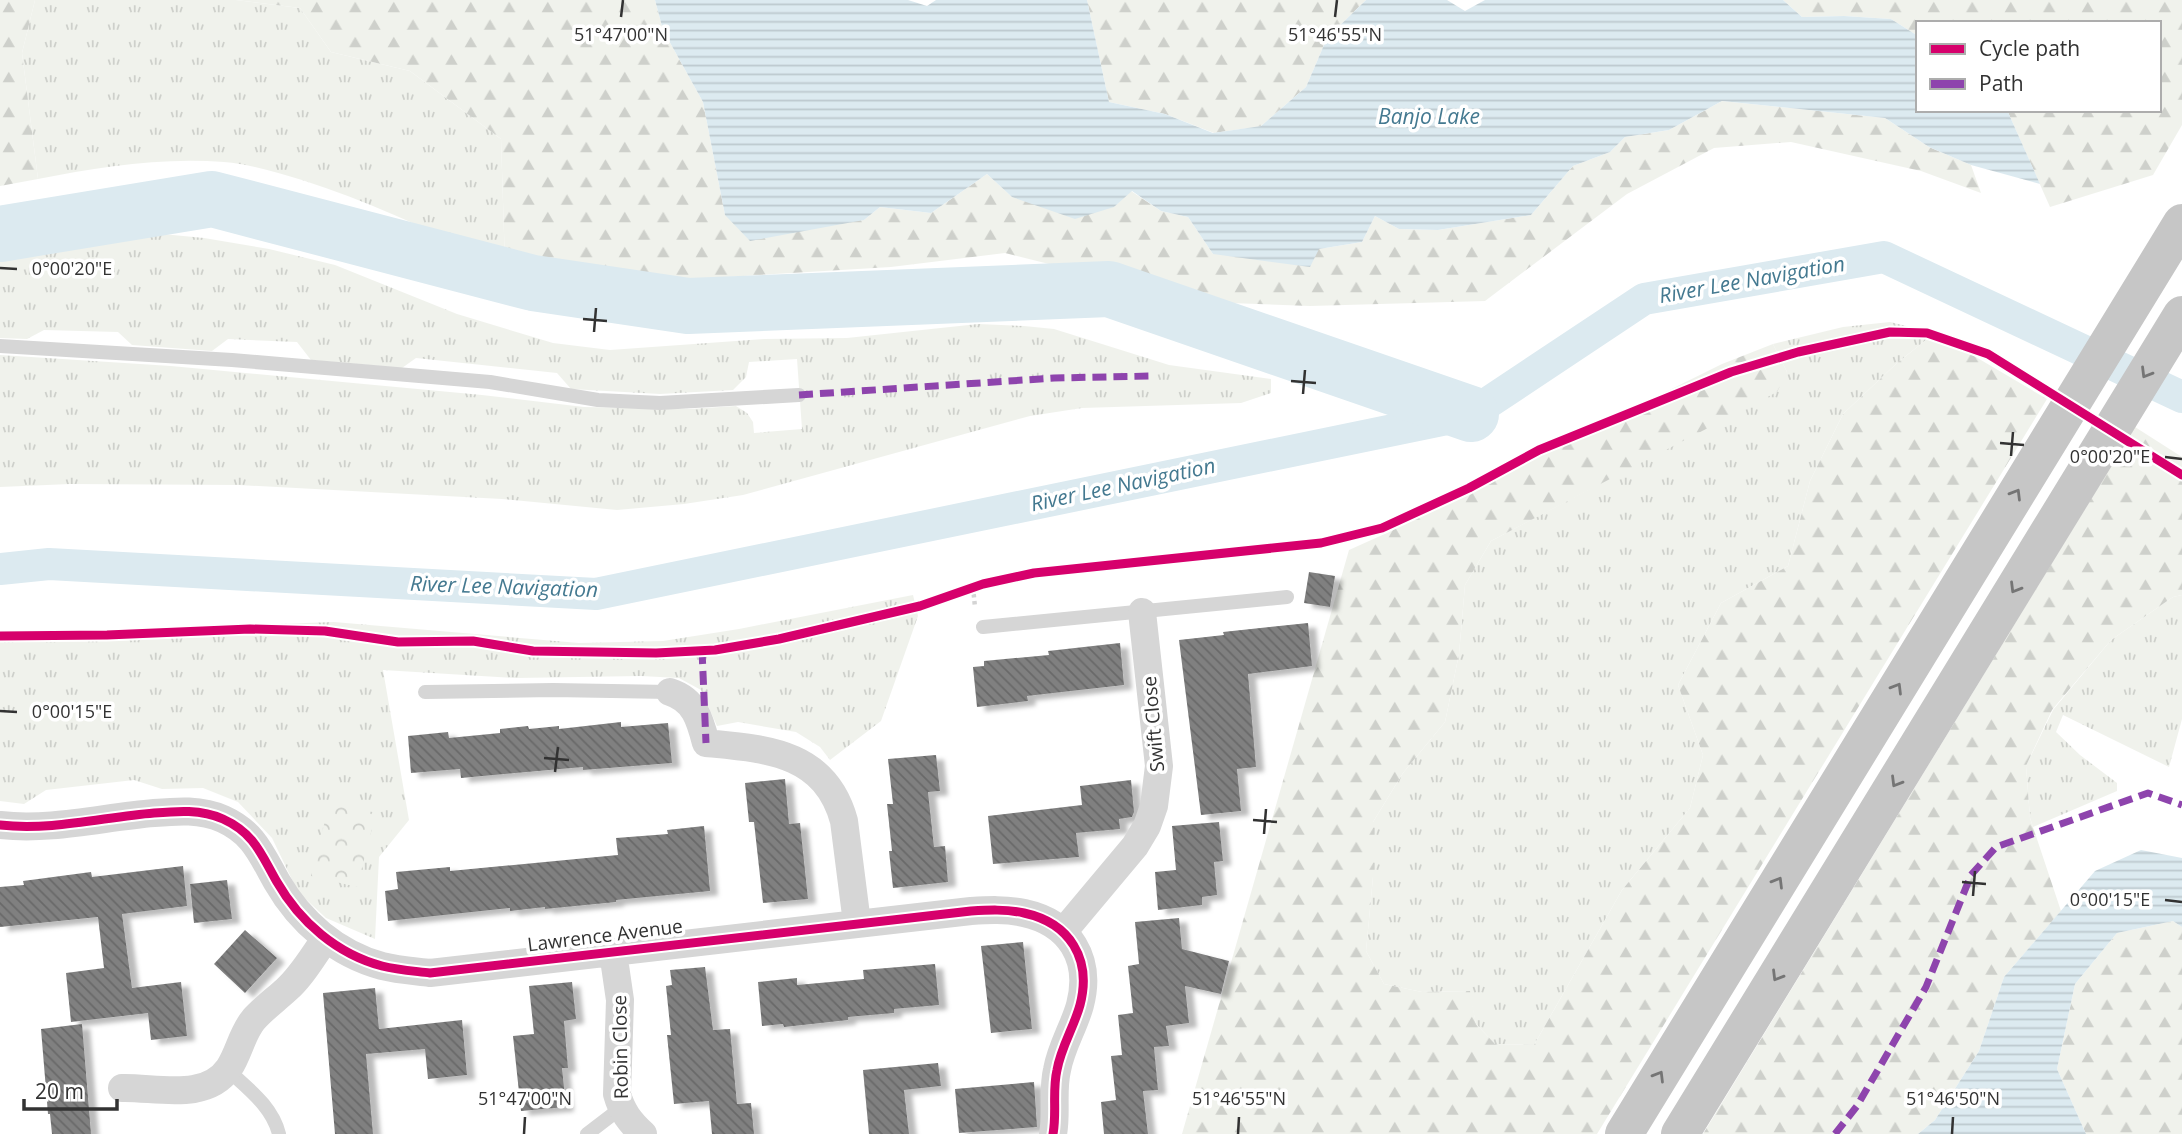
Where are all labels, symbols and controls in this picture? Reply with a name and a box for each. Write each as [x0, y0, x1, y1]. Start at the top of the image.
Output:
legend [1916, 21, 2161, 112]
text: 51°47'00"N [574, 22, 668, 46]
text: 51°46'55"N [1288, 22, 1382, 46]
text: Cycle path [1979, 34, 2080, 62]
text: Path [1979, 69, 2024, 97]
water label: Banjo Lake [1378, 102, 1480, 130]
water label: River Lee Navigation [1657, 249, 1847, 309]
text: 0°00'20"E [32, 256, 112, 280]
one-way arrow [2142, 365, 2155, 378]
text: 0°00'20"E [2070, 444, 2150, 468]
water label: River Lee Navigation [1028, 451, 1218, 517]
one-way arrow [2008, 488, 2021, 501]
water label: River Lee Navigation [410, 569, 599, 603]
one-way arrow [2010, 580, 2023, 593]
street label: Swift Close [1136, 675, 1170, 773]
one-way arrow [1889, 682, 1902, 695]
text: 0°00'15"E [32, 699, 112, 723]
one-way arrow [1891, 774, 1904, 787]
one-way arrow [1770, 876, 1783, 889]
text: 0°00'15"E [2070, 887, 2150, 911]
street label: Lawrence Avenue [526, 913, 684, 957]
one-way arrow [1772, 968, 1785, 981]
street label: Robin Close [606, 995, 634, 1099]
scale bar [24, 1068, 117, 1112]
one-way arrow [1651, 1070, 1664, 1083]
text: 20 m [35, 1077, 84, 1105]
text: 51°47'00"N [478, 1086, 572, 1110]
text: 51°46'55"N [1192, 1086, 1286, 1110]
text: 51°46'50"N [1906, 1086, 2000, 1110]

